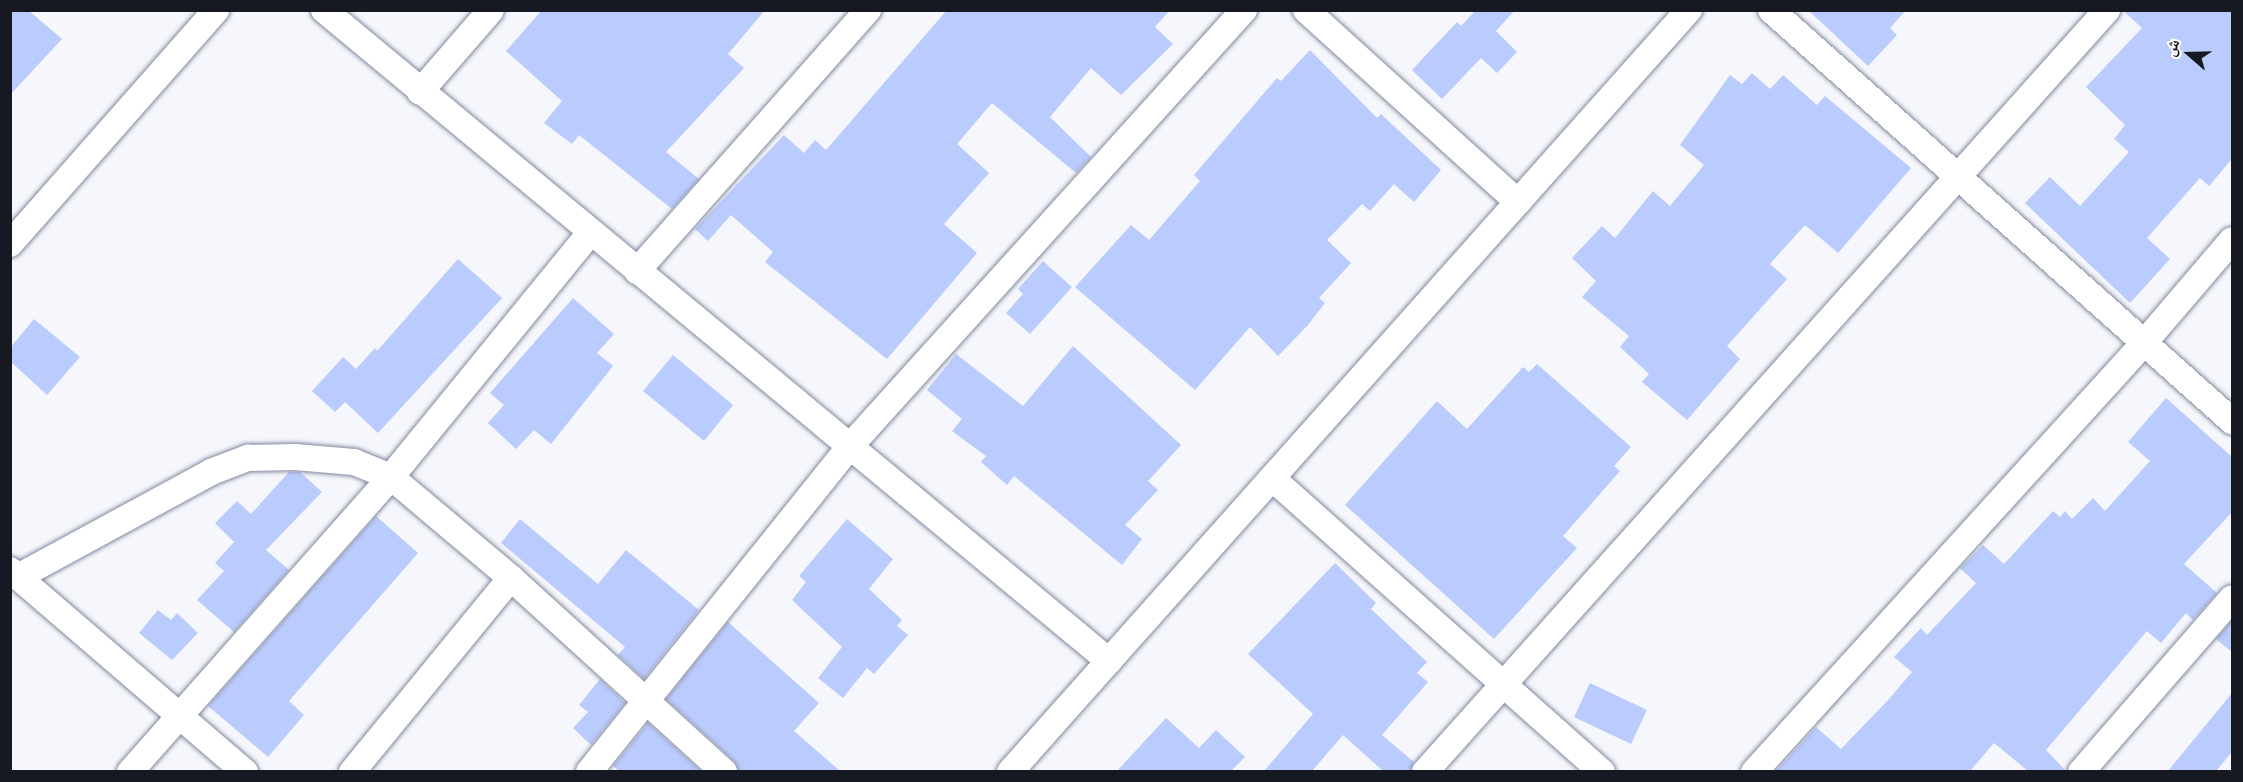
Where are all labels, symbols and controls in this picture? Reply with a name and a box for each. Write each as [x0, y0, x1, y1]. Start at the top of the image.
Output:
north arrow [2159, 24, 2219, 84]
text: ش [2160, 36, 2183, 59]

